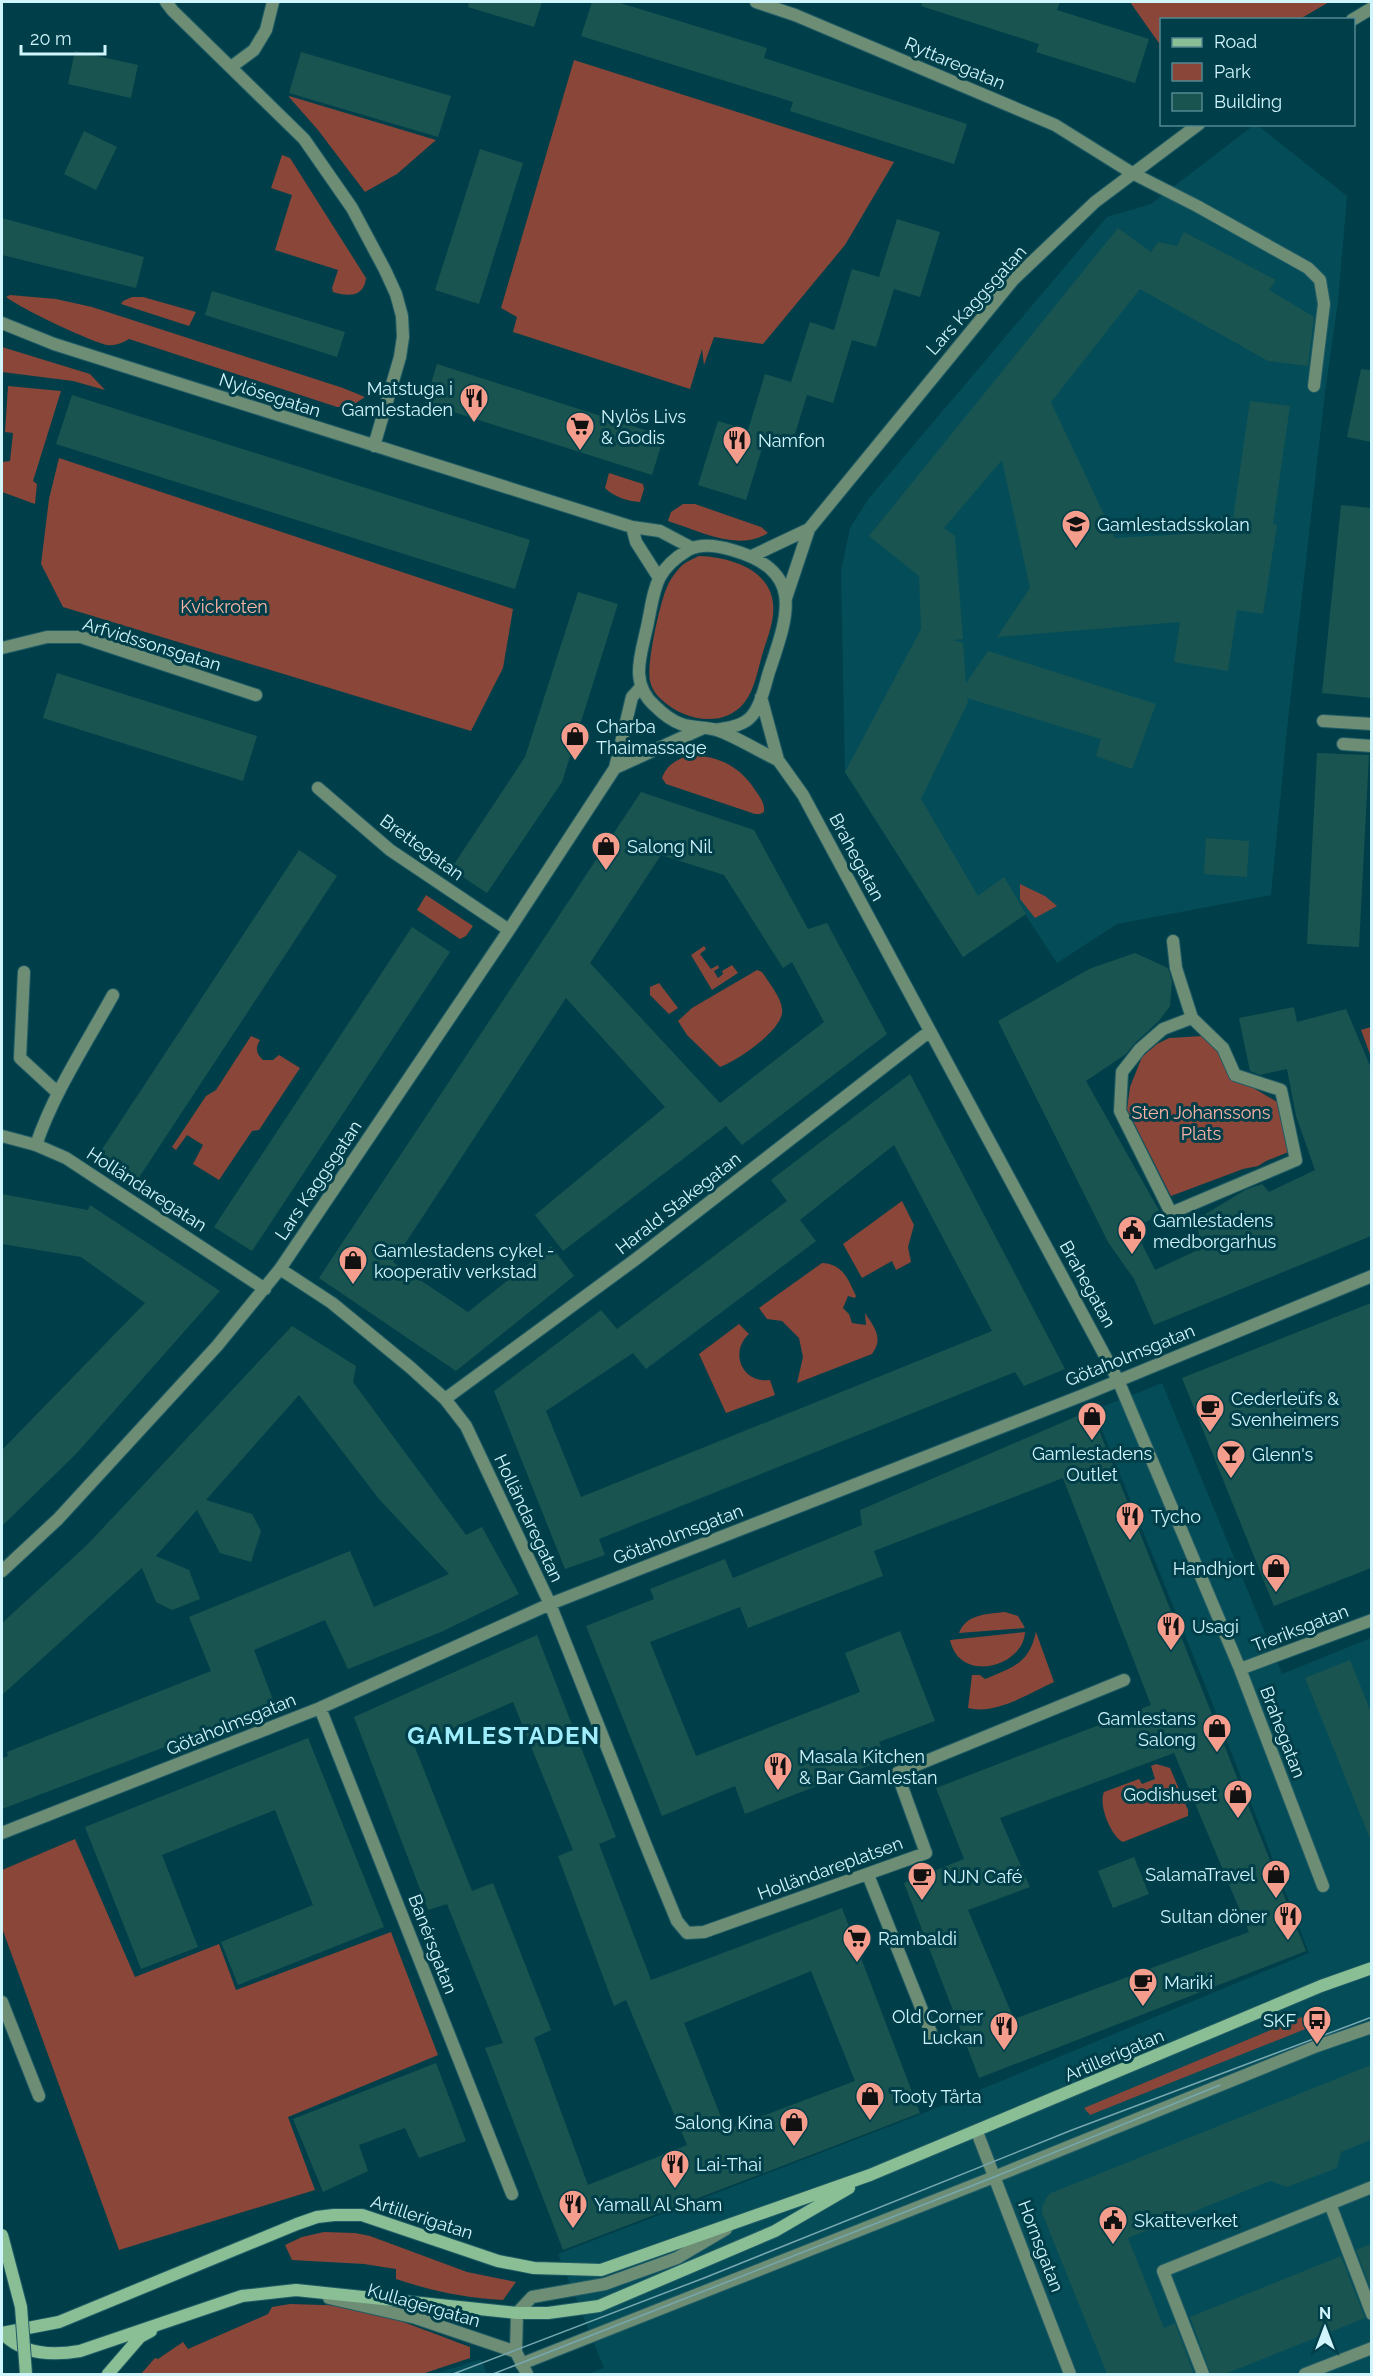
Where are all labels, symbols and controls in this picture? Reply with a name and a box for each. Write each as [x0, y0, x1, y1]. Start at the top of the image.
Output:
scale bar [21, 18, 105, 56]
legend [1160, 18, 1355, 126]
text: 20 m [30, 28, 72, 49]
text: Road [1214, 31, 1257, 52]
street label: Ryttaregatan [902, 32, 1008, 94]
text: Park [1214, 61, 1251, 82]
text: Building [1214, 91, 1282, 112]
street label: Lars Kaggsgatan [922, 241, 1030, 359]
street label: Nylösegatan [216, 369, 324, 421]
place label: Matstuga i Gamlestaden [342, 378, 453, 420]
restaurant icon: Matstuga i Gamlestaden [458, 382, 490, 424]
place label: Nylös Livs & Godis [601, 406, 686, 448]
supermarket icon: Nylös Livs & Godis [564, 410, 596, 452]
restaurant icon: Namfon [721, 424, 753, 466]
place label: Namfon [758, 430, 825, 451]
school or university icon: Gamlestadsskolan [1060, 508, 1092, 550]
place label: Gamlestadsskolan [1097, 514, 1250, 535]
park label: Kvickroten [180, 596, 268, 617]
street label: Arfvidssonsgatan [80, 613, 224, 675]
place label: Charba Thaimassage [596, 716, 707, 758]
shop icon: Charba Thaimassage [559, 720, 591, 762]
street label: Brettegatan [376, 810, 468, 884]
street label: Brahegatan [825, 810, 889, 904]
shop icon: Salong Nil [590, 830, 622, 872]
place label: Salong Nil [627, 836, 712, 857]
park label: Sten Johanssons Plats [1131, 1102, 1271, 1144]
street label: Lars Kaggsgatan [270, 1116, 366, 1244]
street label: Holländaregatan [83, 1142, 211, 1236]
street label: Harald Stakegatan [611, 1148, 745, 1258]
place label: Gamlestadens medborgarhus [1153, 1210, 1277, 1252]
public building icon: Gamlestadens medborgarhus [1116, 1214, 1148, 1256]
street label: Brahegatan [1055, 1237, 1121, 1331]
place label: Gamlestadens cykel - kooperativ verkstad [374, 1240, 554, 1282]
shop icon: Gamlestadens cykel - kooperativ verkstad [337, 1244, 369, 1286]
street label: Götaholmsgatan [1062, 1319, 1198, 1391]
place label: Cederleüfs & Svenheimers [1231, 1388, 1339, 1430]
cafe icon: Cederleüfs & Svenheimers [1194, 1392, 1226, 1434]
shop icon: Gamlestadens Outlet [1076, 1400, 1108, 1442]
bar icon: Glenn's [1215, 1438, 1247, 1480]
place label: Gamlestadens Outlet [1032, 1443, 1152, 1485]
place label: Glenn's [1252, 1444, 1314, 1465]
street label: Holländaregatan [490, 1451, 568, 1585]
street label: Götaholmsgatan [610, 1499, 746, 1569]
restaurant icon: Tycho [1114, 1500, 1146, 1542]
place label: Tycho [1151, 1506, 1201, 1527]
shop icon: Handhjort [1260, 1552, 1292, 1594]
place label: Handhjort [1173, 1558, 1255, 1579]
street label: Treriksgatan [1249, 1600, 1351, 1656]
restaurant icon: Usagi [1155, 1610, 1187, 1652]
place label: Usagi [1192, 1616, 1239, 1637]
street label: Brahegatan [1256, 1683, 1310, 1781]
street label: Götaholmsgatan [163, 1688, 299, 1760]
place label: Gamlestans Salong [1098, 1708, 1196, 1750]
shop icon: Gamlestans Salong [1201, 1712, 1233, 1754]
district label: GAMLESTADEN [407, 1721, 601, 1750]
place label: Masala Kitchen & Bar Gamlestan [799, 1746, 938, 1788]
restaurant icon: Masala Kitchen & Bar Gamlestan [762, 1750, 794, 1792]
shop icon: Godishuset [1222, 1778, 1254, 1820]
place label: Godishuset [1123, 1784, 1217, 1805]
street label: Holländareplatsen [754, 1832, 906, 1904]
shop icon: SalamaTravel [1260, 1858, 1292, 1900]
cafe icon: NJN Café [906, 1860, 938, 1902]
place label: SalamaTravel [1145, 1864, 1255, 1885]
place label: NJN Café [943, 1866, 1023, 1887]
street label: Banérsgatan [404, 1891, 462, 1997]
restaurant icon: Sultan döner [1272, 1900, 1304, 1942]
place label: Sultan döner [1160, 1906, 1268, 1927]
supermarket icon: Rambaldi [841, 1922, 873, 1964]
place label: Rambaldi [878, 1928, 957, 1949]
cafe icon: Mariki [1127, 1966, 1159, 2008]
place label: Mariki [1164, 1972, 1213, 1993]
bus stop icon: SKF [1301, 2004, 1333, 2046]
place label: Old Corner Luckan [892, 2006, 984, 2048]
restaurant icon: Old Corner Luckan [988, 2010, 1020, 2052]
place label: SKF [1263, 2010, 1296, 2031]
street label: Artillerigatan [1061, 2025, 1167, 2085]
shop icon: Tooty Tårta [854, 2080, 886, 2122]
place label: Tooty Tårta [891, 2086, 982, 2107]
shop icon: Salong Kina [778, 2106, 810, 2148]
place label: Salong Kina [675, 2112, 773, 2133]
restaurant icon: Lai-Thai [659, 2148, 691, 2190]
place label: Lai-Thai [696, 2154, 762, 2175]
restaurant icon: Yamall Al Sham [557, 2188, 589, 2230]
street label: Artillerigatan [368, 2191, 476, 2243]
place label: Yamall Al Sham [594, 2194, 722, 2215]
street label: Hornsgatan [1014, 2197, 1068, 2295]
public building icon: Skatteverket [1097, 2204, 1129, 2246]
place label: Skatteverket [1134, 2210, 1238, 2231]
street label: Kullagergatan [365, 2279, 483, 2331]
north arrow [1295, 2298, 1355, 2358]
text: N [1319, 2304, 1331, 2323]

